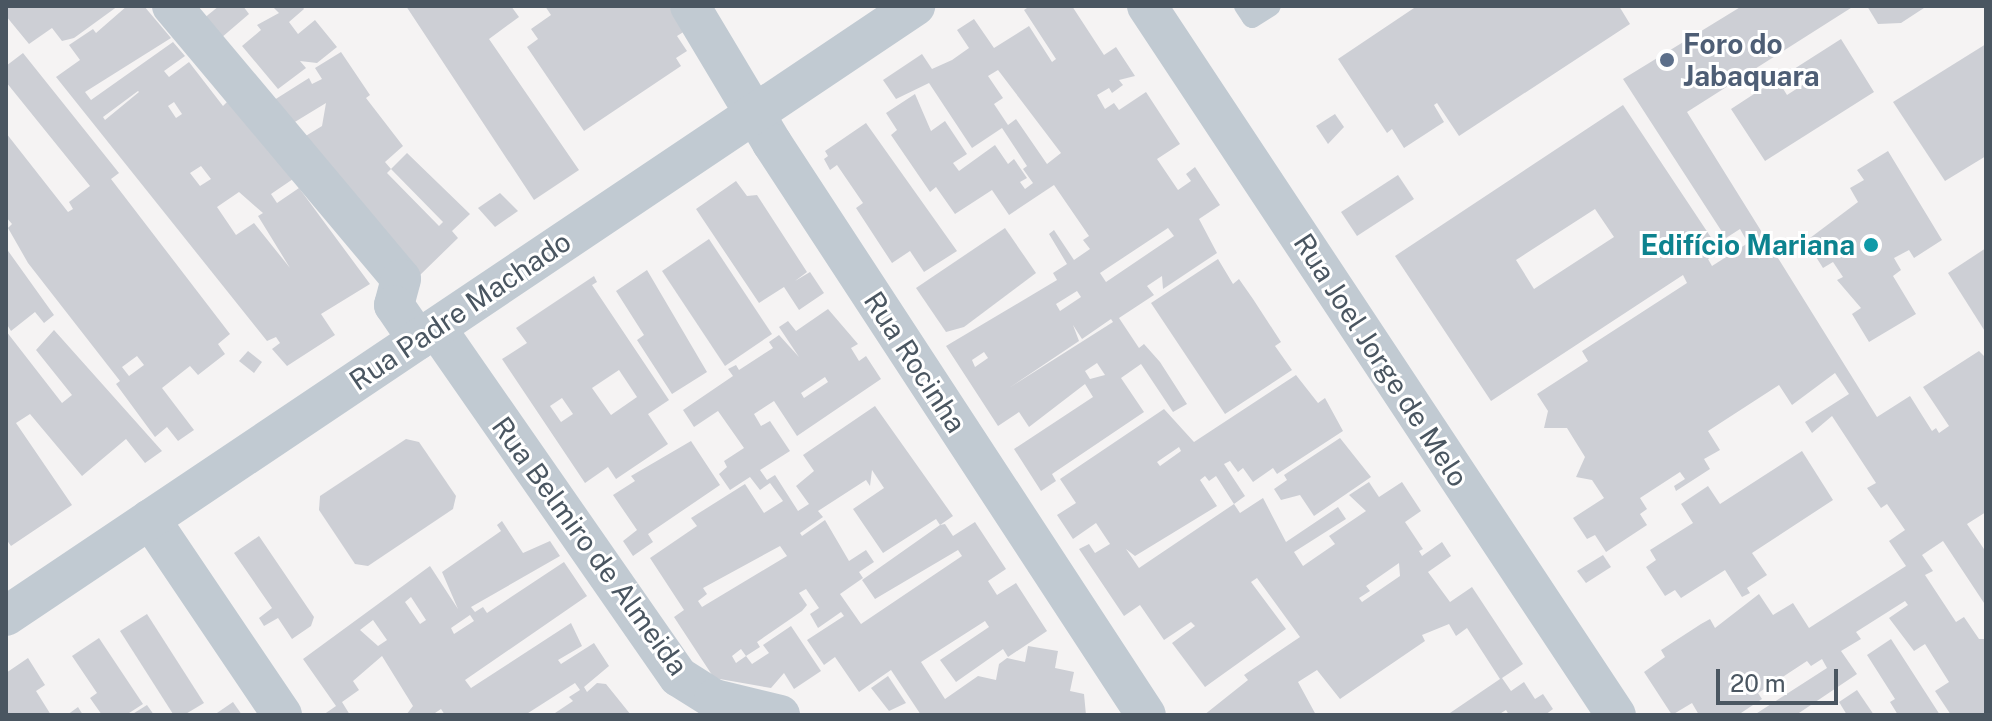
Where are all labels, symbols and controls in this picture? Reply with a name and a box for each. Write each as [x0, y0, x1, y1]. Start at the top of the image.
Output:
place label: Foro do Jabaquara [1683, 27, 1820, 93]
marker: Foro do Jabaquara [1658, 51, 1676, 69]
street label: Rua Padre Machado [343, 224, 577, 398]
street label: Rua Joel Jorge de Melo [1286, 227, 1476, 493]
place label: Edifício Mariana [1640, 228, 1855, 262]
marker: Edifício Mariana [1862, 236, 1880, 254]
street label: Rua Rocinha [857, 285, 973, 439]
street label: Rua Belmiro de Almeida [485, 410, 695, 682]
scale bar [1720, 653, 1842, 703]
text: 20 m [1730, 669, 1786, 697]

